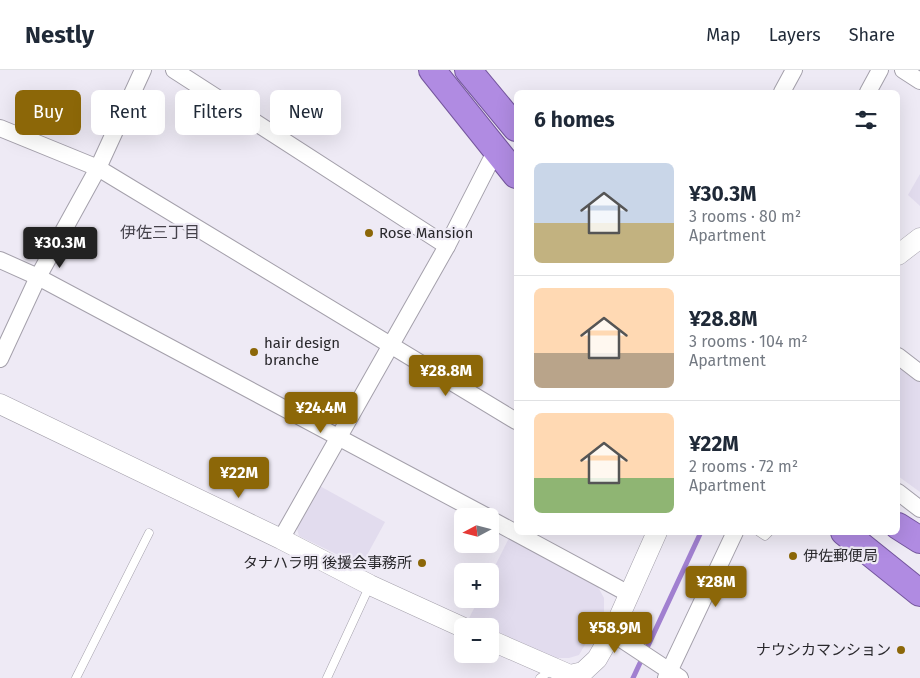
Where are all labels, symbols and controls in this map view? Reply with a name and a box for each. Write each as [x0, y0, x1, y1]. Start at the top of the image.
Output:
text: Nestly [25, 21, 94, 49]
text: Map [706, 24, 741, 46]
text: Layers [769, 24, 821, 46]
text: Share [849, 24, 895, 46]
chip: Buy [15, 90, 81, 135]
chip: Rent [91, 90, 165, 135]
chip: Filters [175, 90, 260, 135]
chip: New [270, 90, 341, 135]
icon: filters [852, 106, 880, 134]
text: 6 homes [534, 107, 615, 133]
text: ¥30.3M [689, 181, 757, 207]
icon: home [574, 183, 634, 243]
text: 3 rooms · 80 m² [689, 207, 801, 226]
district label: 伊佐三丁目 [120, 223, 200, 242]
place label: Rose Mansion [379, 224, 473, 242]
pin: ¥30.3M [19, 226, 101, 269]
text: Apartment [689, 226, 766, 245]
marker: Rose Mansion [363, 227, 375, 239]
text: ¥30.3M [34, 233, 86, 252]
text: ¥28.8M [689, 306, 757, 332]
icon: home [574, 308, 634, 368]
text: 3 rooms · 104 m² [689, 332, 808, 351]
place label: hair design branche [264, 334, 340, 369]
marker: hair design branche [248, 346, 260, 358]
text: Apartment [689, 351, 766, 370]
pin: ¥28.8M [405, 354, 487, 397]
text: ¥28.8M [420, 361, 472, 380]
pin: ¥24.4M [280, 392, 362, 434]
text: ¥24.4M [296, 398, 346, 417]
text: ¥22M [689, 431, 739, 457]
icon: home [574, 433, 634, 493]
pin: ¥22M [209, 456, 269, 499]
text: 2 rooms · 72 m² [689, 457, 798, 476]
text: ¥22M [220, 463, 258, 482]
text: Apartment [689, 476, 766, 495]
north arrow [454, 508, 499, 552]
map controls [454, 508, 499, 663]
place label: 伊佐郵便局 [803, 547, 878, 565]
marker: 伊佐郵便局 [787, 550, 799, 562]
place label: タナハラ明 後援会事務所 [243, 554, 412, 572]
marker: タナハラ明 後援会事務所 [416, 557, 428, 569]
button: + [454, 563, 499, 608]
pin: ¥28M [686, 566, 746, 608]
text: ¥28M [697, 572, 736, 591]
pin: ¥58.9M [574, 612, 656, 654]
button: − [454, 618, 499, 663]
text: ¥58.9M [589, 618, 641, 637]
place label: ナウシカマンション [756, 641, 891, 659]
marker: ナウシカマンション [895, 644, 907, 656]

